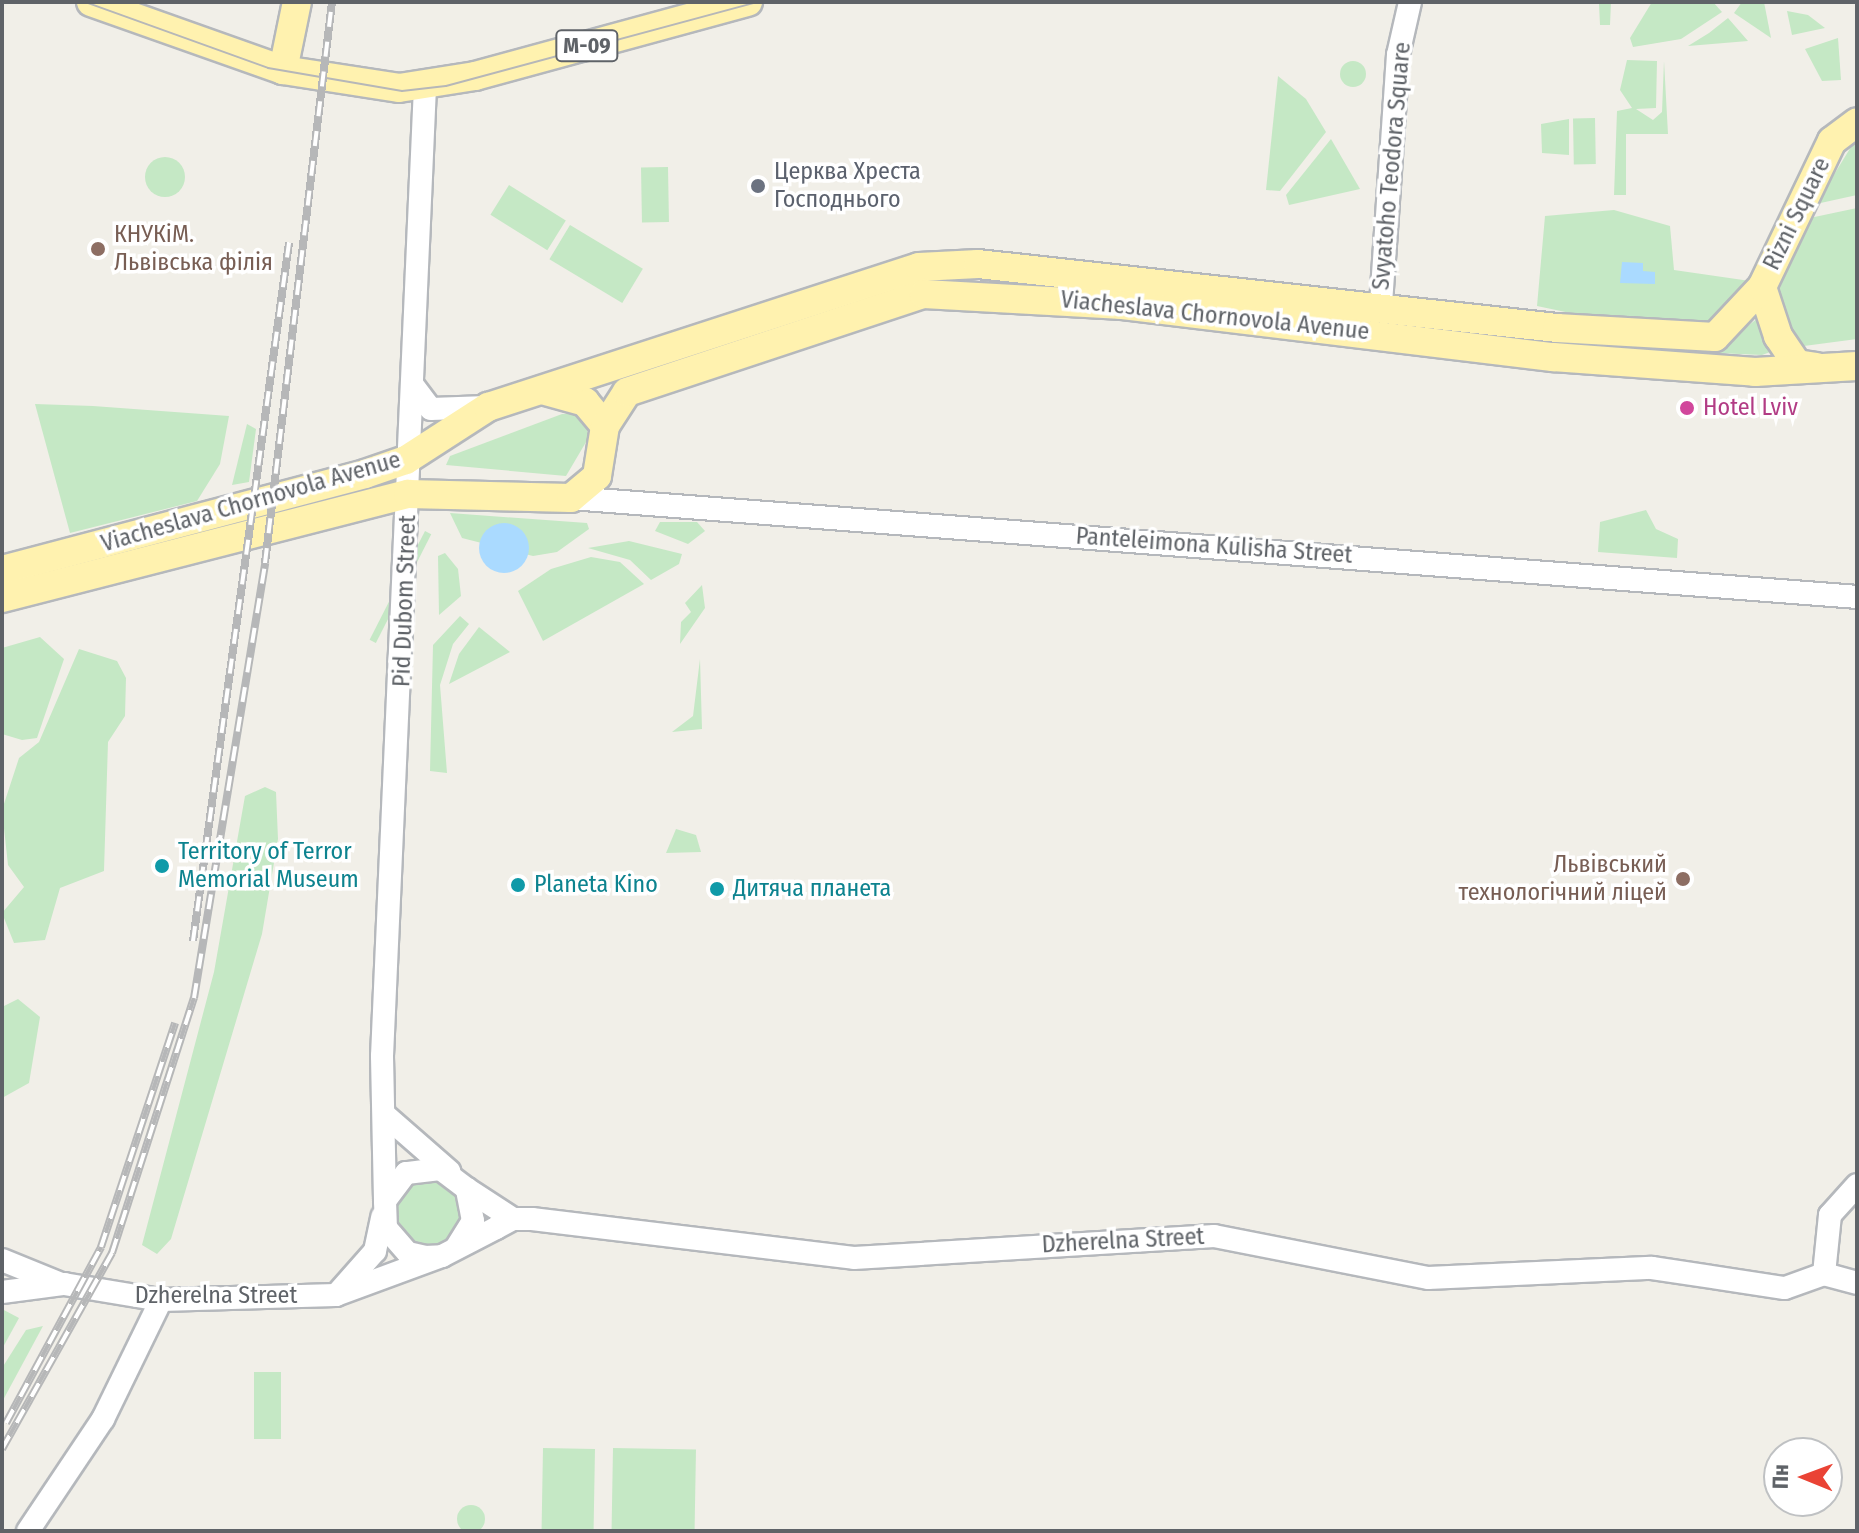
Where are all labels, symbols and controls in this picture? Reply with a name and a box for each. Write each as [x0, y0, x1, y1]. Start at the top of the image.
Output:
road number: М-09 [555, 28, 619, 64]
street label: Svyatoho Teodora Square [1367, 41, 1417, 291]
street label: Rizni Square [1757, 153, 1837, 275]
place label: Церква Хреста Господнього [774, 158, 921, 214]
marker: Церква Хреста Господнього [749, 177, 767, 195]
place label: КНУКіМ. Львівська філія [114, 221, 273, 277]
marker: КНУКіМ. Львівська філія [89, 240, 107, 258]
street label: Viacheslava Chornovola Avenue [1059, 285, 1371, 347]
place label: Hotel Lviv [1703, 394, 1798, 422]
marker: Hotel Lviv [1678, 399, 1696, 417]
street label: Viacheslava Chornovola Avenue [98, 445, 404, 559]
street label: Pid Dubom Street [388, 514, 422, 688]
street label: Panteleimona Kulisha Street [1075, 522, 1353, 570]
place label: Territory of Terror Memorial Museum [178, 838, 359, 894]
place label: Львівський технологічний ліцей [1459, 851, 1667, 907]
marker: Territory of Terror Memorial Museum [153, 857, 171, 875]
marker: Львівський технологічний ліцей [1674, 870, 1692, 888]
place label: Planeta Kino [534, 871, 658, 899]
place label: Дитяча планета [733, 875, 891, 903]
marker: Planeta Kino [509, 876, 527, 894]
marker: Дитяча планета [708, 880, 726, 898]
street label: Dzherelna Street [1041, 1222, 1205, 1260]
street label: Dzherelna Street [135, 1282, 297, 1310]
north arrow [1763, 1437, 1843, 1517]
text: Пн [1767, 1464, 1794, 1489]

